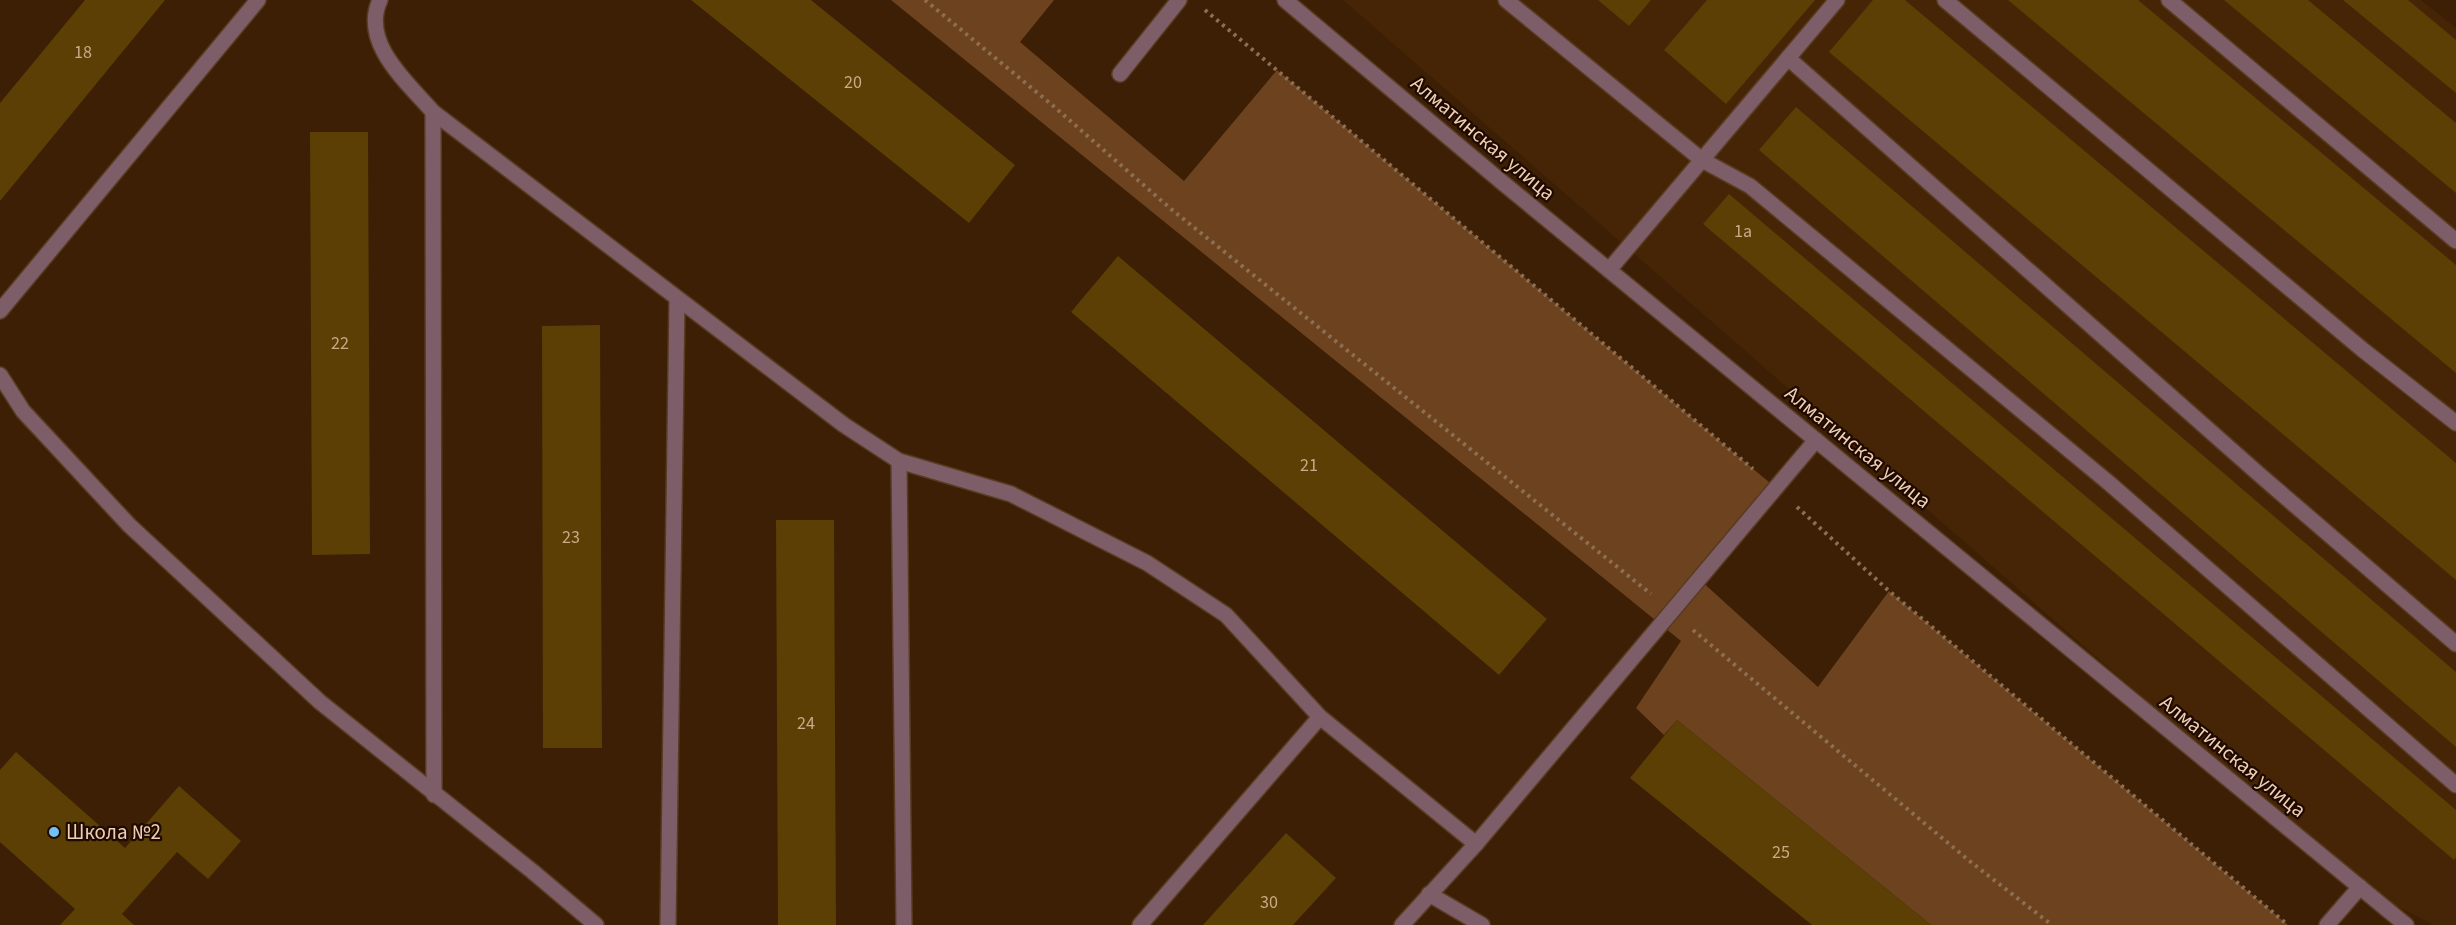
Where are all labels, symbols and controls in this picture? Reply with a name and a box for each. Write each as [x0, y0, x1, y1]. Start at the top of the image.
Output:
house number: 18 [74, 40, 92, 65]
street label: Алматинская улица [1404, 69, 1562, 207]
house number: 20 [844, 70, 862, 95]
house number: 1а [1734, 219, 1752, 244]
house number: 22 [331, 331, 349, 356]
street label: Алматинская улица [1778, 379, 1938, 515]
house number: 21 [1300, 453, 1318, 478]
house number: 23 [562, 525, 580, 550]
street label: Алматинская улица [2153, 688, 2313, 824]
house number: 24 [797, 711, 815, 736]
place label: Школа №2 [66, 817, 161, 847]
marker: Школа №2 [47, 825, 61, 839]
house number: 25 [1772, 840, 1790, 865]
house number: 30 [1260, 890, 1278, 915]

